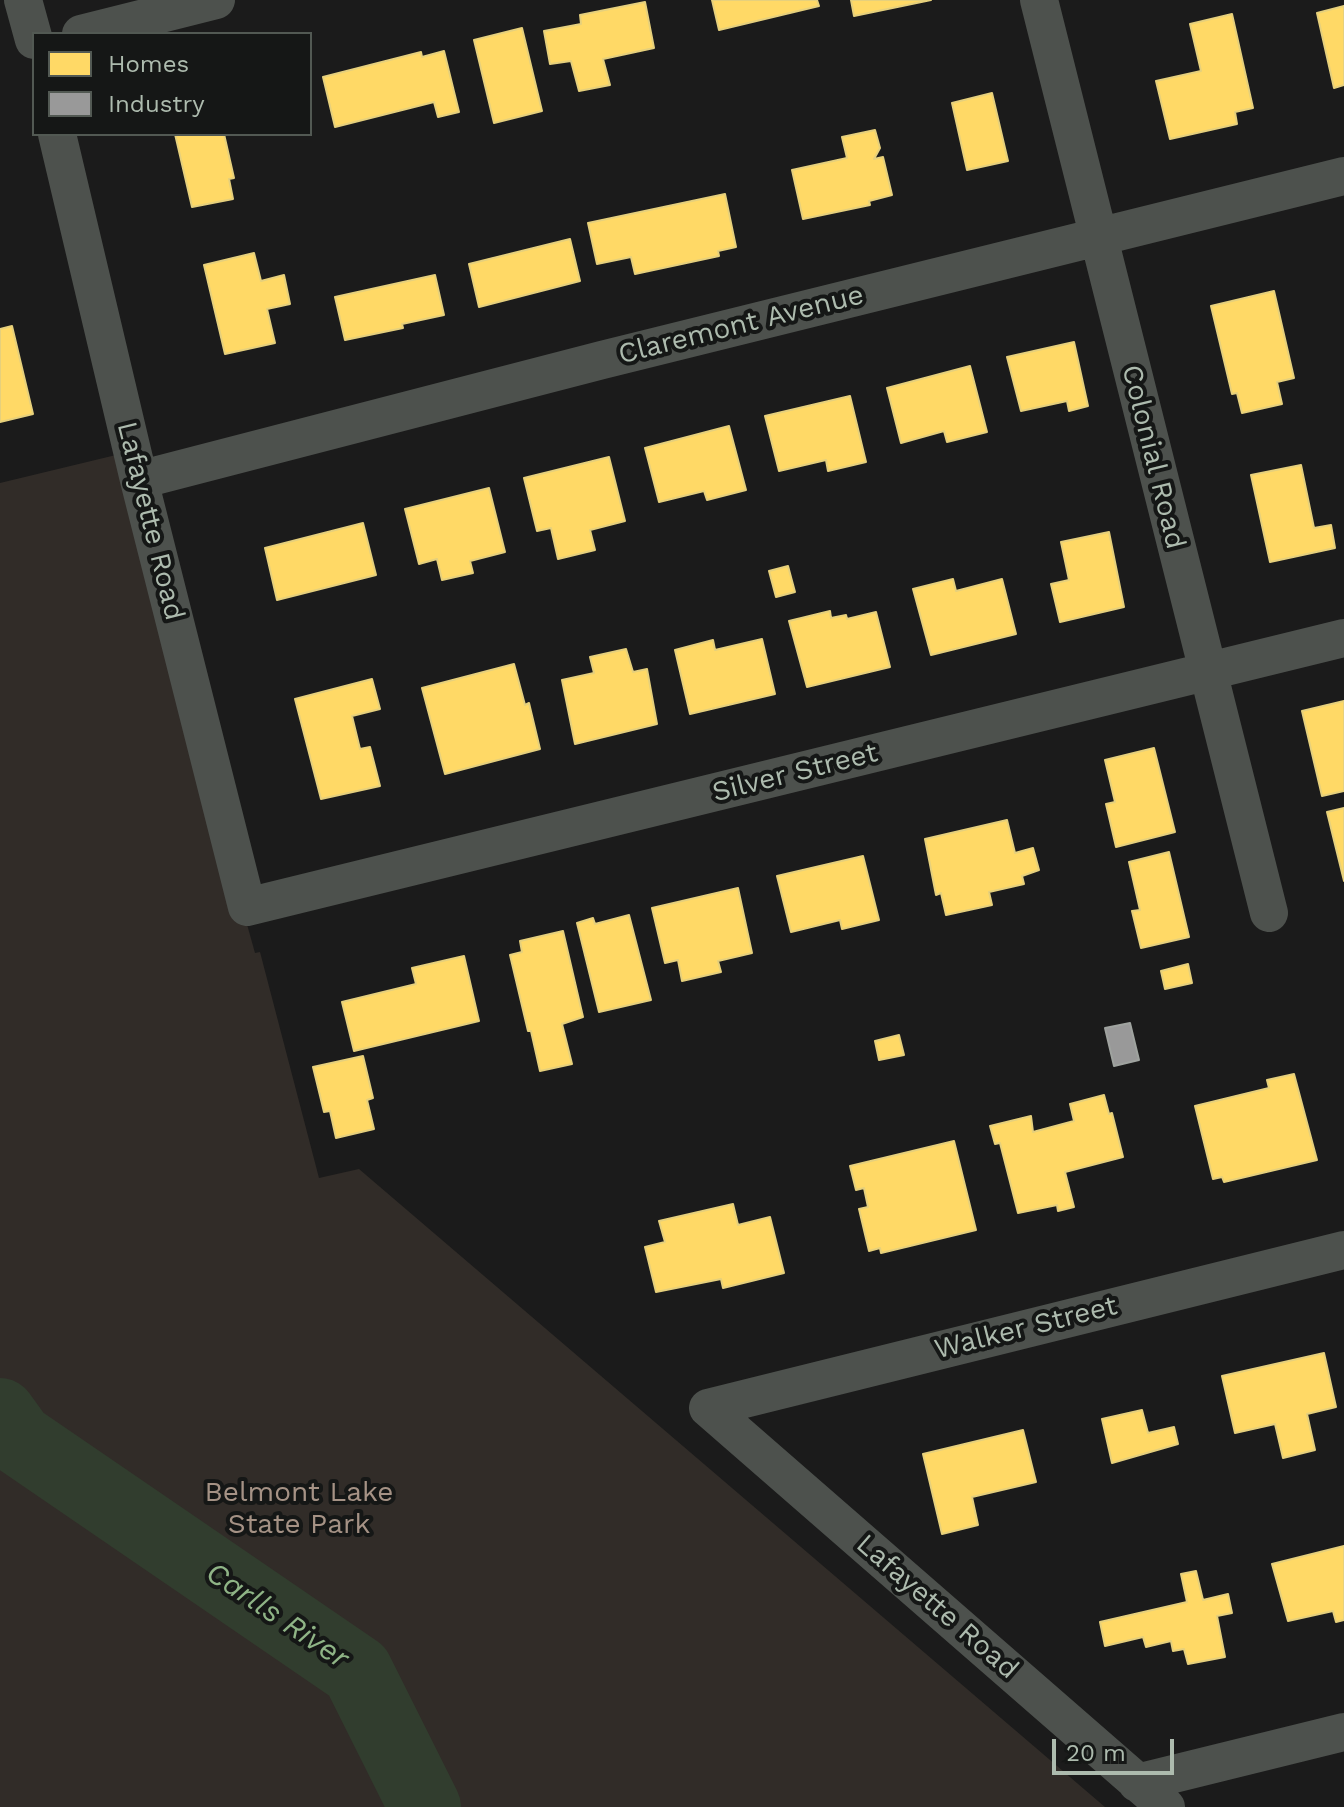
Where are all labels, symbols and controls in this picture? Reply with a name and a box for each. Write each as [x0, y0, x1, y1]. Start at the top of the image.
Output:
legend [32, 32, 312, 136]
text: Homes [108, 50, 189, 78]
text: Industry [108, 90, 205, 118]
street label: Claremont Avenue [615, 278, 867, 372]
street label: Colonial Road [1114, 362, 1192, 552]
street label: Lafayette Road [109, 418, 191, 624]
street label: Silver Street [709, 736, 881, 810]
street label: Walker Street [931, 1289, 1121, 1367]
park label: Belmont Lake State Park [204, 1476, 394, 1542]
street label: Lafayette Road [849, 1528, 1025, 1686]
water label: Carlls River [199, 1555, 355, 1677]
scale bar [1056, 1723, 1178, 1773]
text: 20 m [1066, 1739, 1126, 1767]

